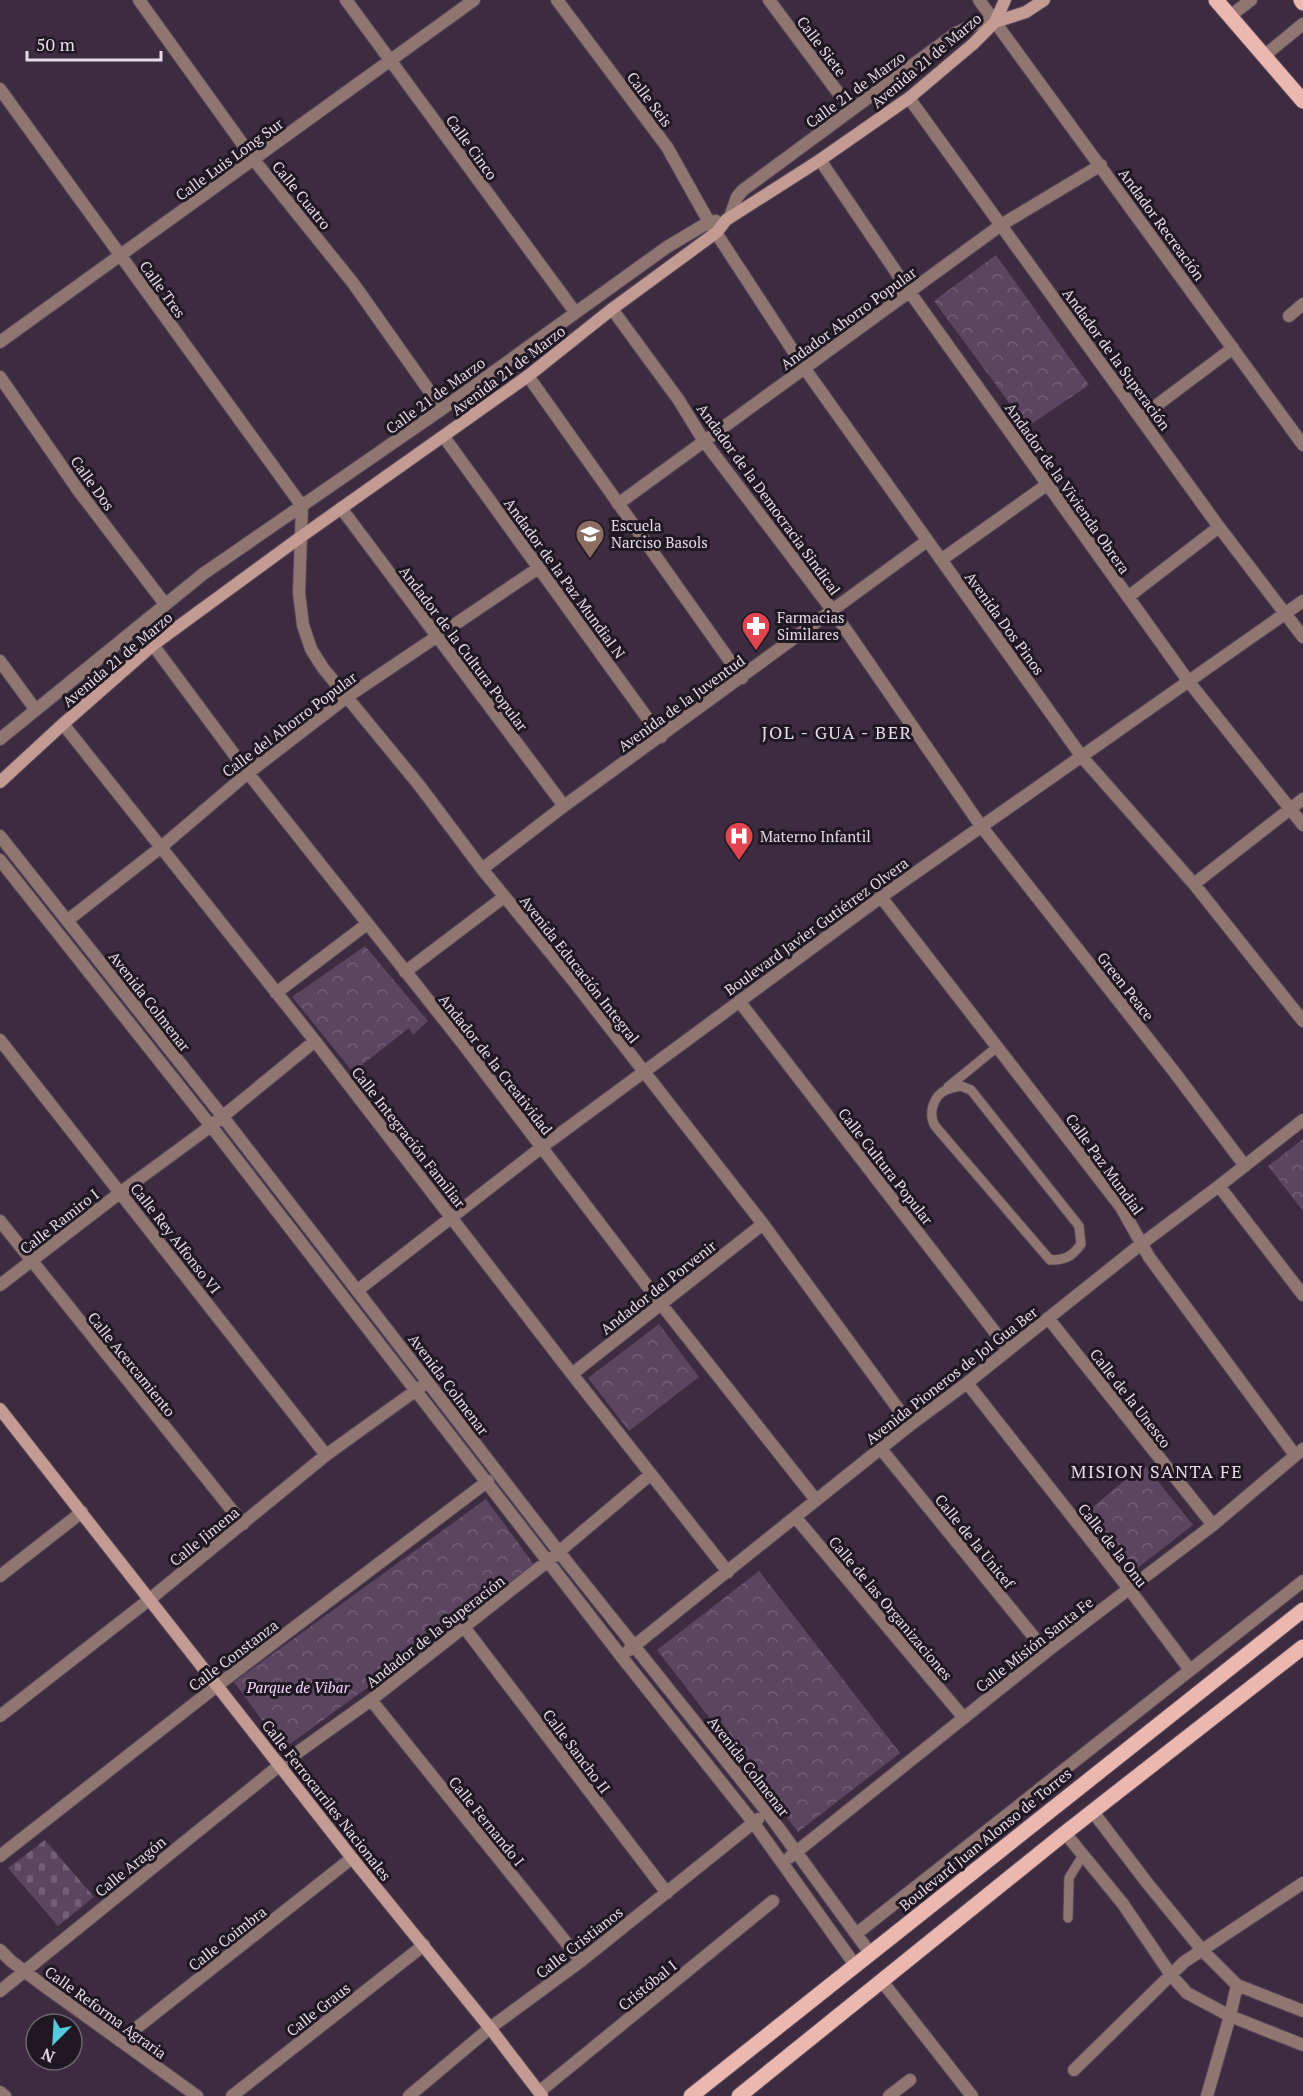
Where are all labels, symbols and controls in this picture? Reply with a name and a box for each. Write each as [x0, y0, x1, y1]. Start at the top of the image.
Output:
street label: Avenida 21 de Marzo [867, 8, 985, 112]
street label: Calle Siete [793, 12, 851, 80]
scale bar [27, 24, 160, 62]
text: 50 m [36, 32, 76, 56]
street label: Calle 21 de Marzo [801, 46, 909, 132]
street label: Calle Seis [623, 67, 677, 131]
street label: Calle Cinco [442, 111, 502, 183]
street label: Calle Luis Long Sur [171, 113, 287, 205]
street label: Calle Cuatro [268, 156, 336, 234]
street label: Andador Recreación [1114, 164, 1210, 284]
street label: Calle Tres [135, 256, 191, 322]
street label: Andador Ahorro Popular [776, 262, 920, 374]
street label: Andador de la Superación [1059, 284, 1175, 434]
street label: Avenida 21 de Marzo [447, 321, 569, 419]
street label: Calle 21 de Marzo [381, 352, 489, 438]
street label: Andador de la Vivienda Obrera [1001, 398, 1135, 578]
street label: Andador de la Democracia Sindical [693, 399, 845, 599]
street label: Calle Dos [66, 452, 120, 514]
street label: Andador de la Paz Mundial N [500, 494, 630, 662]
place label: Escuela Narciso Basols [611, 515, 708, 552]
school or university icon: Escuela Narciso Basols [574, 518, 606, 560]
street label: Andador de la Cultura Popular [395, 561, 533, 735]
street label: Avenida Dos Pinos [961, 567, 1049, 679]
street label: Avenida 21 de Marzo [58, 607, 176, 711]
place label: Farmacias Similares [777, 607, 845, 644]
pharmacy icon: Farmacias Similares [740, 610, 772, 652]
street label: Avenida de la Juventud [614, 650, 748, 756]
street label: Calle del Ahorro Popular [218, 667, 361, 781]
district label: JOL - GUA - BER [761, 720, 913, 744]
hospital icon: Materno Infantil [723, 820, 755, 862]
place label: Materno Infantil [760, 826, 871, 846]
street label: Boulevard Javier Gutiérrez Olvera [720, 852, 912, 1000]
street label: Avenida Educación Integral [516, 891, 644, 1047]
street label: Avenida Colmenar [105, 947, 196, 1055]
street label: Green Peace [1093, 948, 1159, 1024]
street label: Andador de la Creatividad [435, 990, 557, 1138]
street label: Calle Integración Familiar [348, 1062, 471, 1212]
street label: Calle Cultura Popular [834, 1103, 938, 1229]
street label: Calle Paz Mundial [1062, 1109, 1148, 1219]
street label: Calle Rey Alfonso VI [126, 1179, 226, 1297]
street label: Calle Ramiro I [15, 1184, 103, 1258]
street label: Andador del Porvenir [596, 1235, 720, 1339]
street label: Avenida Pioneros de Jol Gua Ber [861, 1301, 1041, 1449]
street label: Calle Acercamiento [84, 1307, 180, 1421]
street label: Avenida Colmenar [404, 1329, 494, 1439]
street label: Calle de la Unesco [1086, 1344, 1176, 1452]
district label: MISION SANTA FE [1071, 1459, 1243, 1483]
street label: Calle de la Unicef [931, 1490, 1020, 1593]
street label: Calle de la Onu [1074, 1499, 1152, 1591]
street label: Calle Jimena [165, 1502, 243, 1570]
street label: Calle de las Organizaciones [825, 1532, 957, 1684]
street label: Andador de la Superación [361, 1570, 509, 1692]
street label: Calle Misión Santa Fe [971, 1592, 1097, 1696]
street label: Calle Constanza [184, 1614, 282, 1695]
park label: Parque de Vibar [246, 1677, 351, 1697]
street label: Calle Sancho II [539, 1705, 615, 1797]
street label: Avenida Colmenar [704, 1712, 795, 1820]
street label: Calle Ferrocarriles Nacionales [258, 1715, 396, 1885]
street label: Boulevard Juan Alonso de Torres [895, 1763, 1075, 1915]
street label: Calle Fernando I [445, 1772, 529, 1870]
street label: Calle Aragón [90, 1831, 170, 1901]
street label: Calle Coimbra [184, 1901, 271, 1975]
street label: Calle Cristianos [531, 1902, 627, 1982]
street label: Cristóbal I [614, 1955, 680, 2015]
street label: Calle Reforma Agraria [41, 1961, 171, 2063]
street label: Calle Graus [282, 1978, 354, 2040]
north arrow [24, 2012, 84, 2072]
text: N [38, 2043, 58, 2068]

